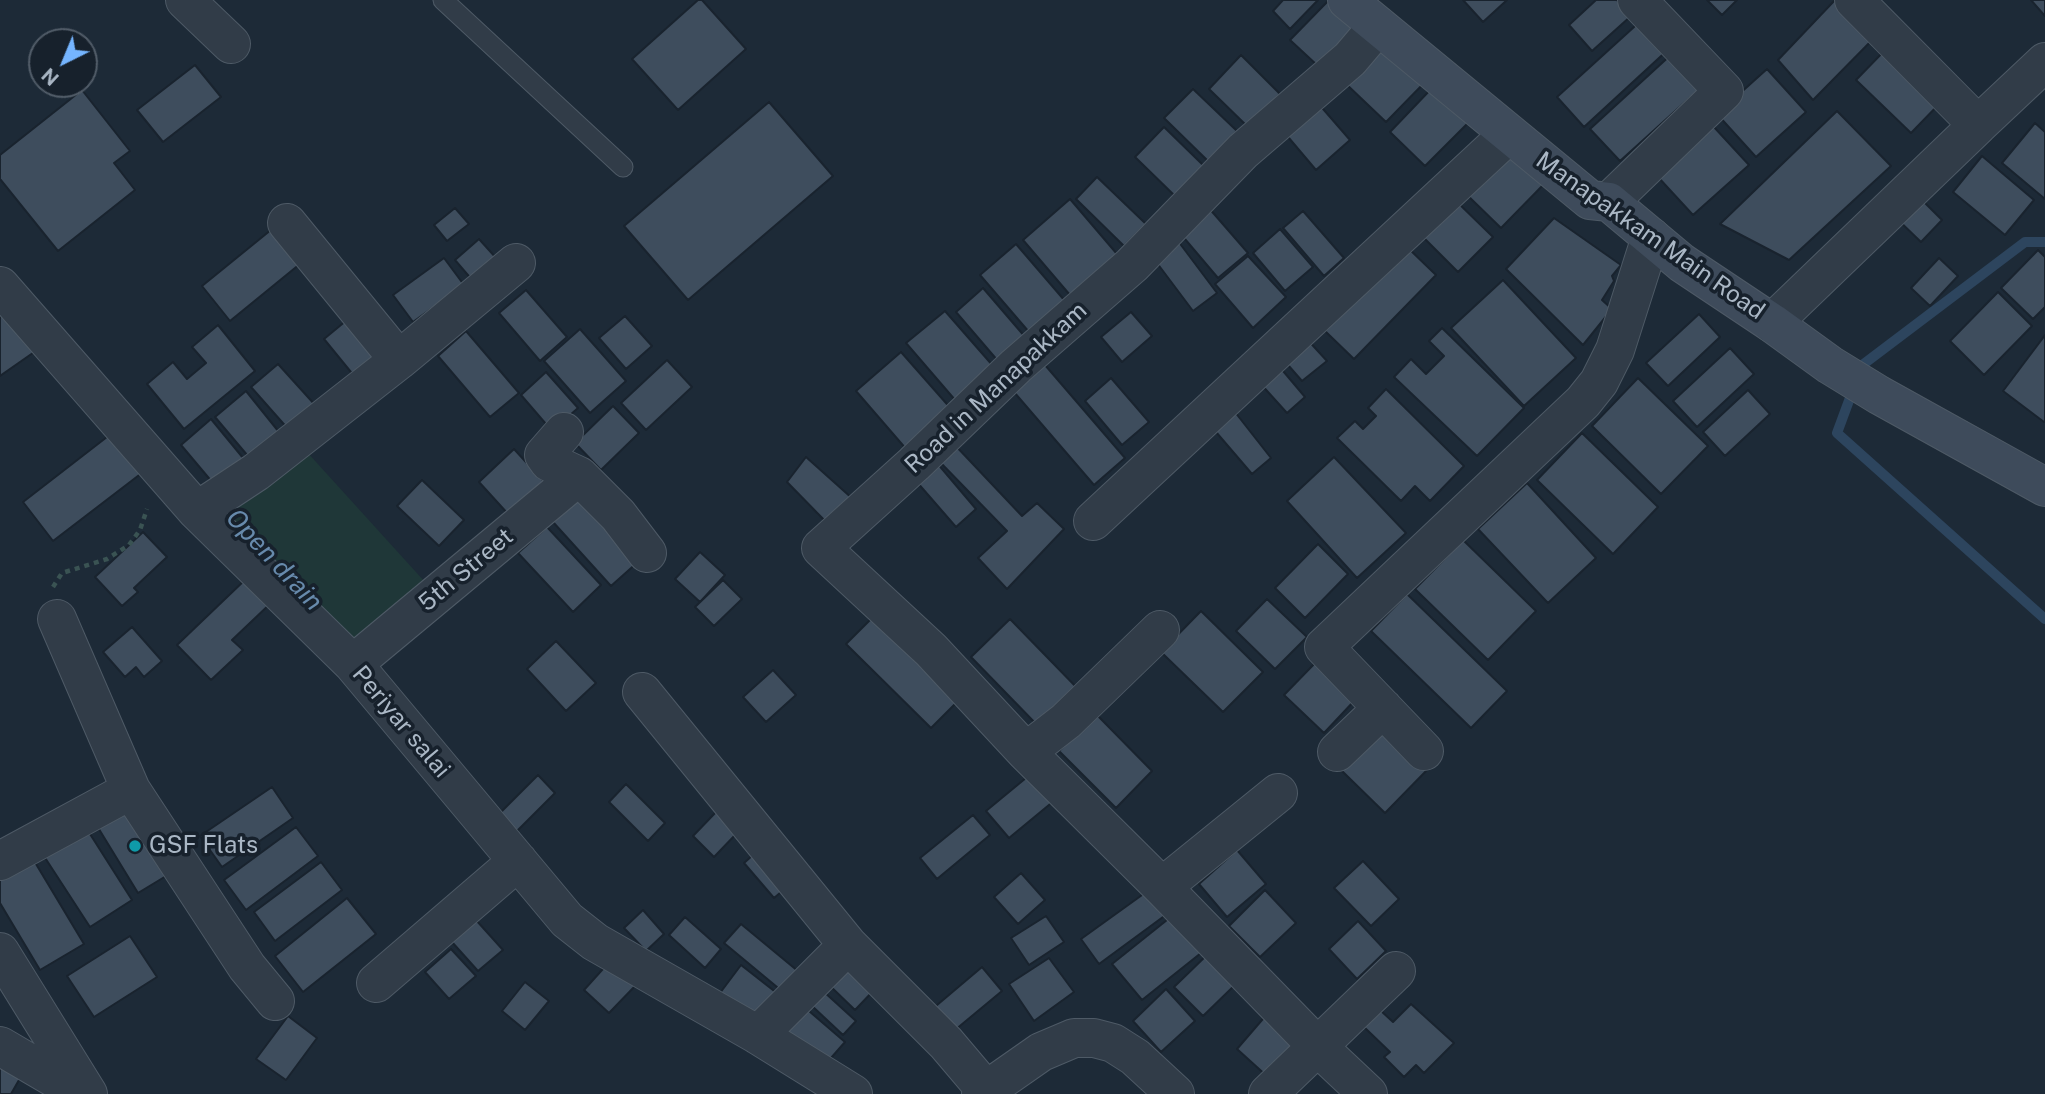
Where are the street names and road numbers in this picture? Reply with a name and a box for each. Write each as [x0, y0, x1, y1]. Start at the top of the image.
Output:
street label: Manapakkam Main Road [1530, 146, 1770, 326]
street label: Road in Manapakkam [899, 296, 1093, 480]
street label: 5th Street [413, 522, 519, 618]
street label: Periyar salai [346, 660, 456, 784]

